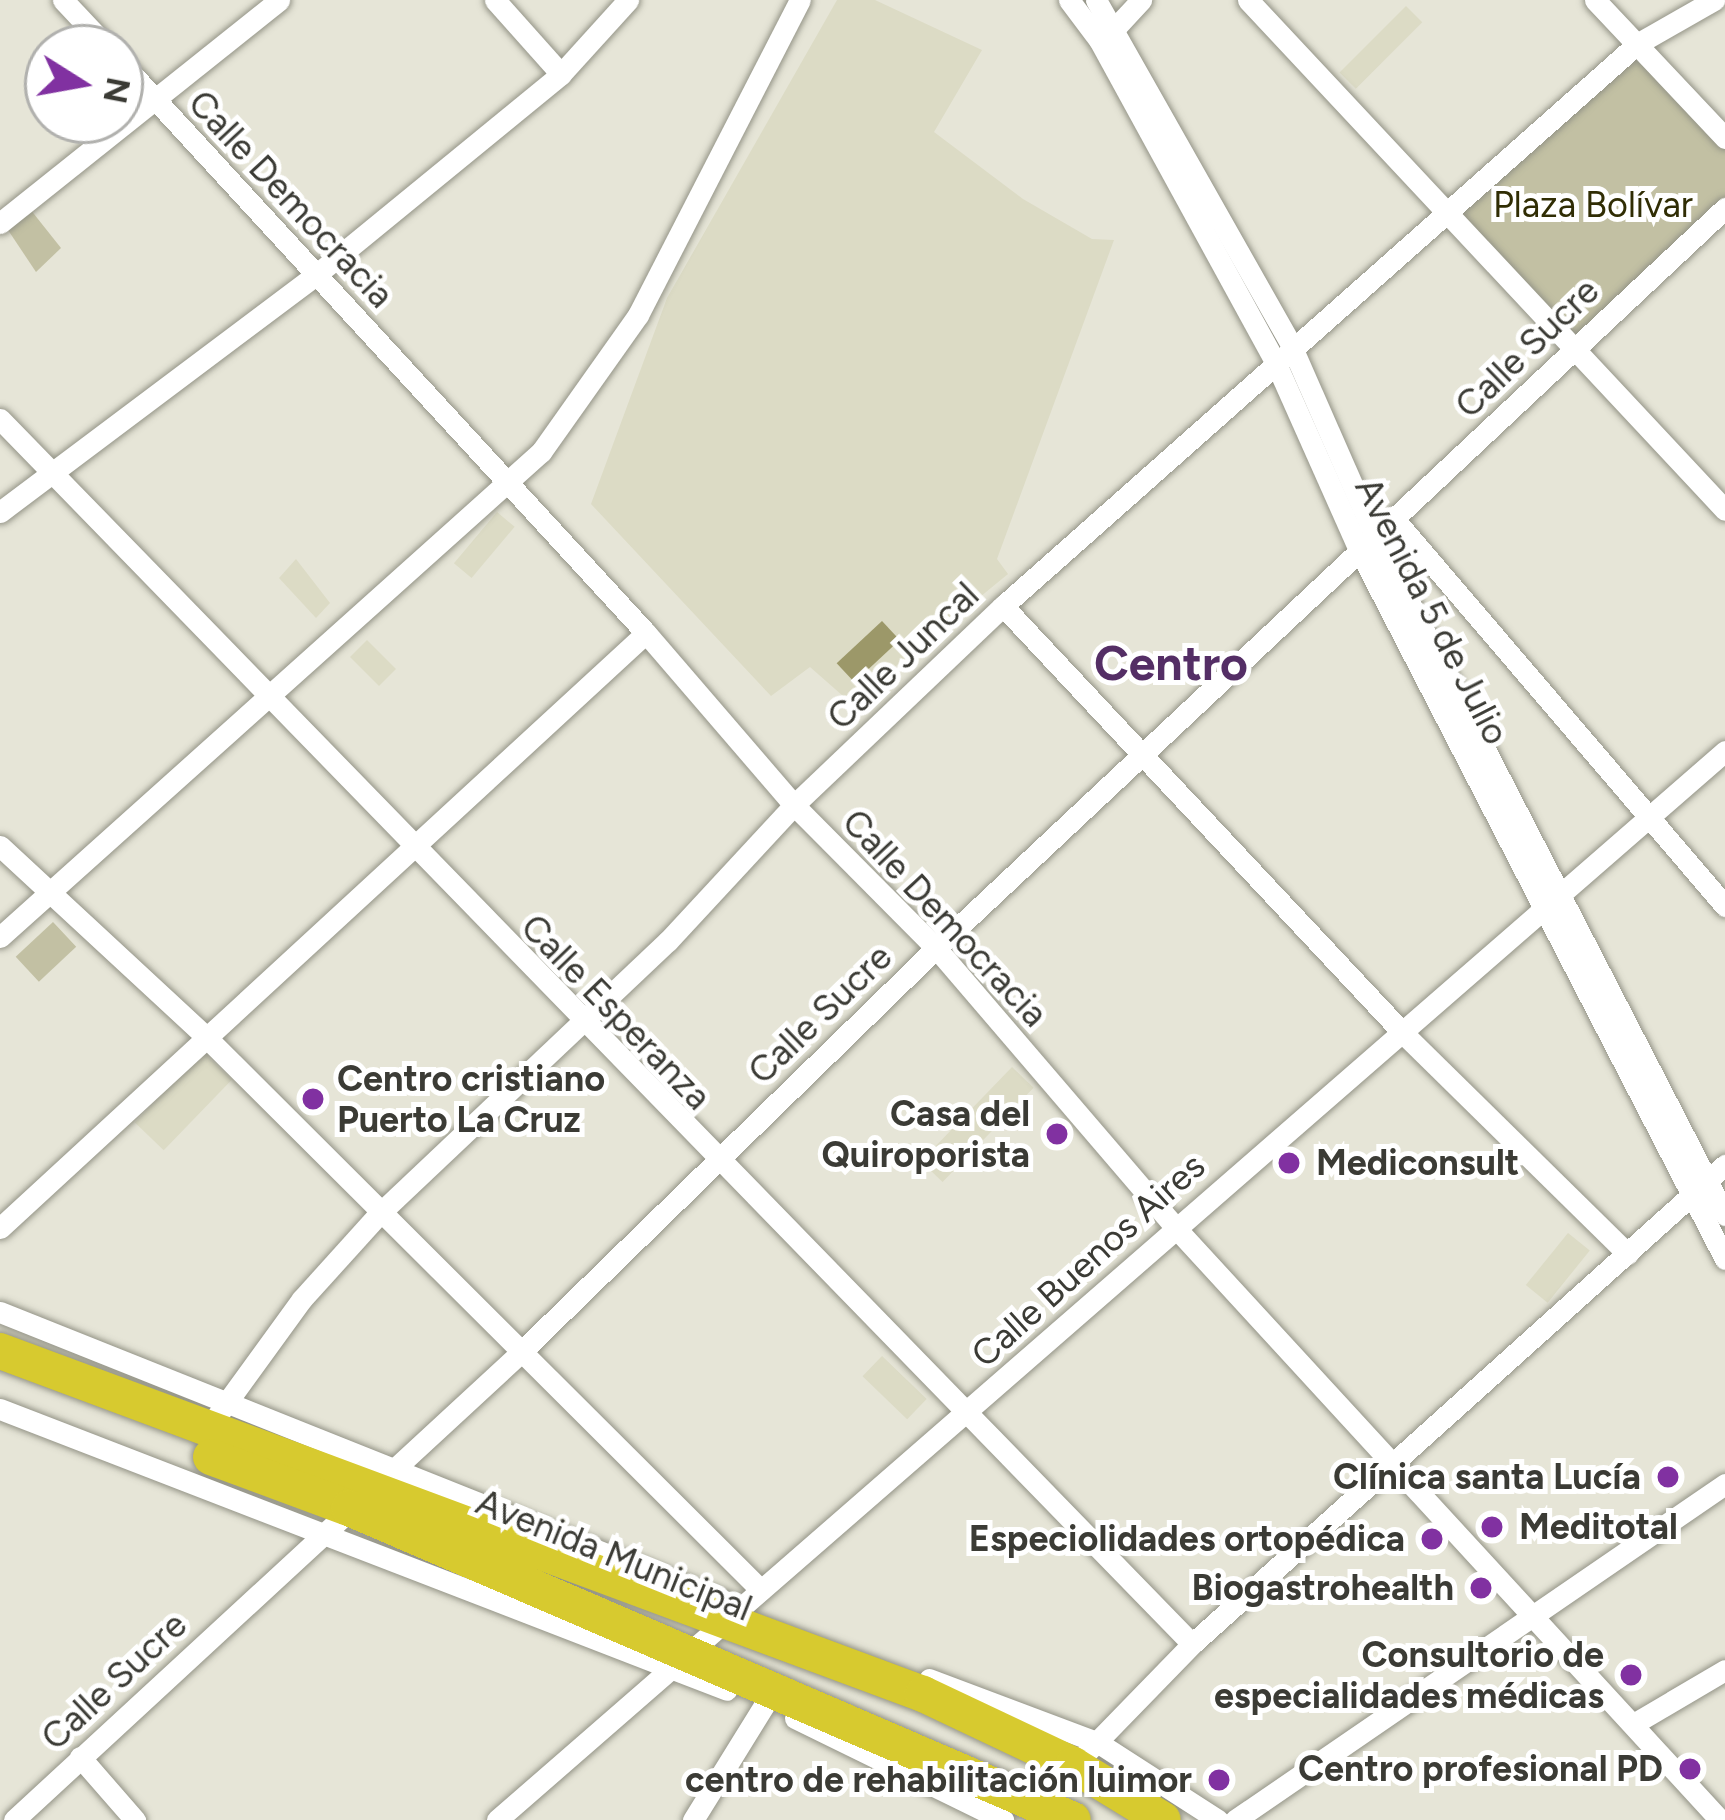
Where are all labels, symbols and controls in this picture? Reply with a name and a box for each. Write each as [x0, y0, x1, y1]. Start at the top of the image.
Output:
north arrow [24, 24, 144, 144]
text: N [95, 74, 138, 107]
street label: Calle Democracia [179, 82, 403, 316]
park label: Plaza Bolívar [1493, 183, 1693, 227]
street label: Calle Sucre [1446, 269, 1608, 427]
street label: Avenida 5 de Julio [1346, 470, 1518, 752]
street label: Calle Juncal [819, 573, 987, 739]
district label: Centro [1094, 635, 1248, 693]
street label: Calle Democracia [833, 801, 1057, 1035]
street label: Calle Esperanza [512, 906, 720, 1118]
street label: Calle Sucre [739, 935, 901, 1093]
place label: Centro cristiano Puerto La Cruz [337, 1056, 605, 1141]
marker: Centro cristiano Puerto La Cruz [300, 1086, 326, 1112]
place label: Casa del Quiroporista [821, 1091, 1030, 1176]
marker: Casa del Quiroporista [1041, 1118, 1073, 1150]
place label: Mediconsult [1316, 1141, 1519, 1185]
street label: Calle Buenos Aires [963, 1144, 1213, 1376]
marker: Mediconsult [1273, 1147, 1305, 1179]
place label: Clínica santa Lucía [1333, 1455, 1641, 1499]
marker: Clínica santa Lucía [1652, 1461, 1684, 1493]
street label: Avenida Municipal [470, 1480, 758, 1630]
place label: Meditotal [1519, 1505, 1678, 1549]
marker: Meditotal [1476, 1511, 1508, 1543]
place label: Especiolidades ortopédica [969, 1517, 1405, 1561]
marker: Especiolidades ortopédica [1416, 1523, 1448, 1555]
place label: Biogastrohealth [1191, 1566, 1454, 1610]
marker: Biogastrohealth [1465, 1572, 1497, 1604]
street label: Calle Sucre [33, 1603, 195, 1759]
place label: Consultorio de especialidades médicas [1214, 1632, 1604, 1717]
marker: Consultorio de especialidades médicas [1615, 1659, 1647, 1691]
place label: Centro profesional PD [1298, 1747, 1663, 1791]
marker: Centro profesional PD [1674, 1753, 1706, 1785]
place label: centro de rehabilitación luimor [685, 1758, 1192, 1802]
marker: centro de rehabilitación luimor [1203, 1764, 1235, 1796]

